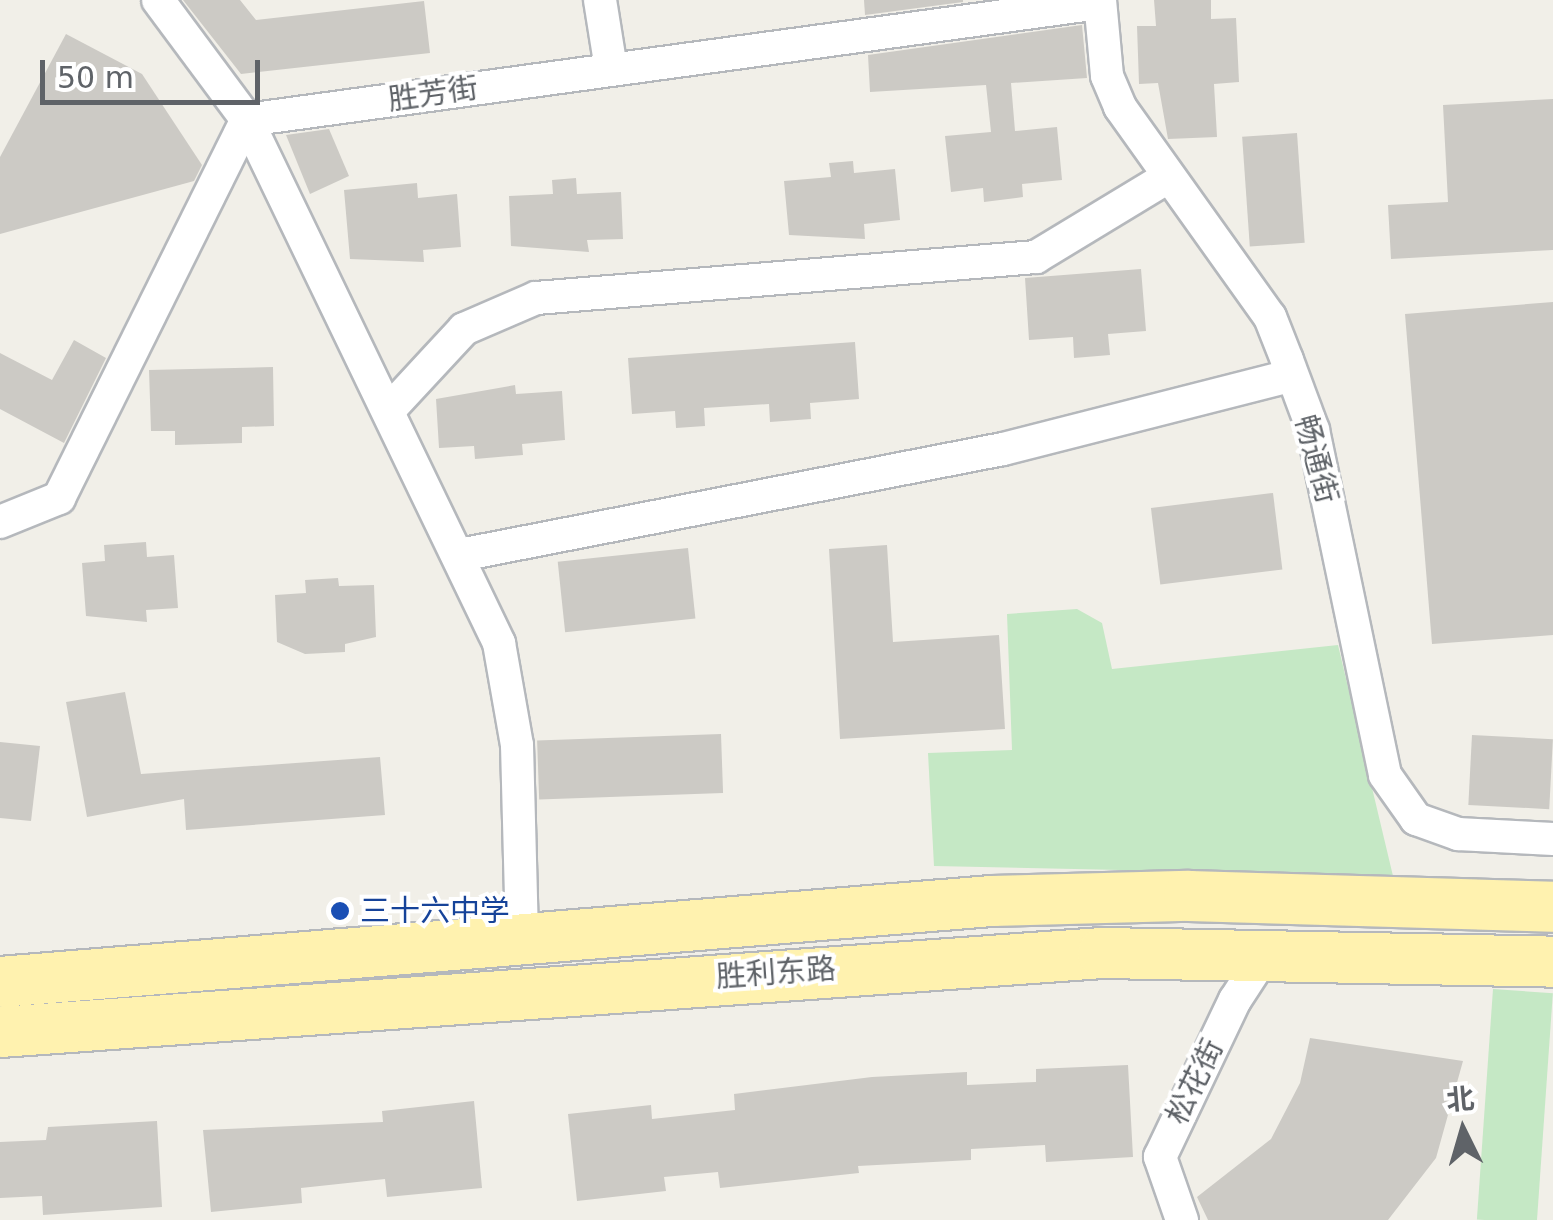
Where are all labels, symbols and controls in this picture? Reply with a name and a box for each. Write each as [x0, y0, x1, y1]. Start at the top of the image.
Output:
scale bar [45, 40, 265, 102]
text: 50 m [57, 60, 134, 95]
street label: 胜芳街 [386, 70, 480, 118]
street label: 畅通街 [1287, 411, 1345, 507]
place label: 三十六中学 [360, 893, 510, 929]
marker: 三十六中学 [329, 900, 351, 922]
street label: 胜利东路 [715, 951, 837, 995]
street label: 松花街 [1159, 1034, 1231, 1130]
north arrow [1413, 1080, 1513, 1180]
text: 北 [1445, 1082, 1476, 1117]

